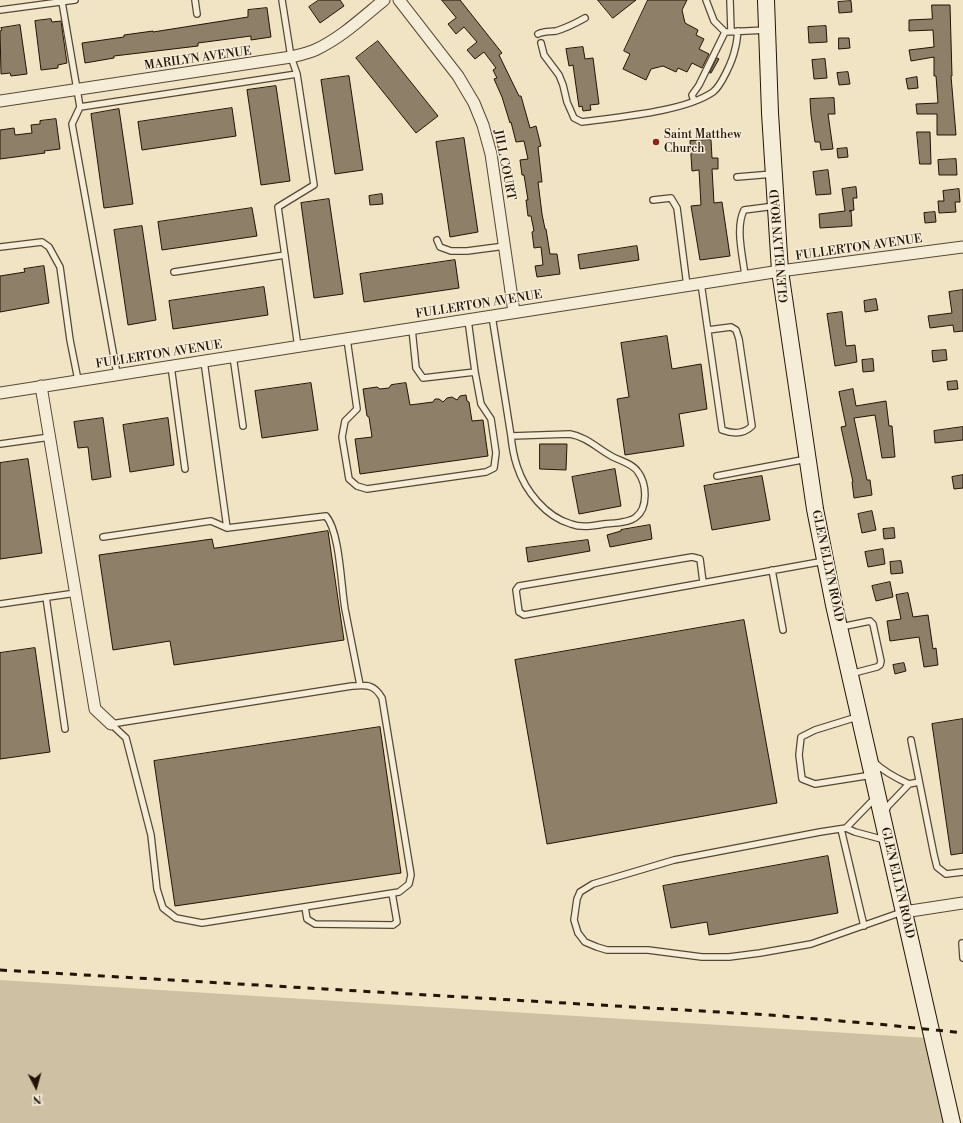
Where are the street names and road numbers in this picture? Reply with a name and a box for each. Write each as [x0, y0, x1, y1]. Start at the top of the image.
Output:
street label: MARILYN AVENUE [143, 44, 253, 74]
street label: JILL COURT [490, 128, 518, 202]
street label: GLEN ELLYN ROAD [768, 189, 792, 303]
street label: FULLERTON AVENUE [795, 232, 923, 264]
street label: FULLERTON AVENUE [415, 288, 543, 322]
street label: FULLERTON AVENUE [95, 338, 223, 372]
street label: GLEN ELLYN ROAD [808, 509, 846, 623]
street label: GLEN ELLYN ROAD [877, 826, 917, 940]

